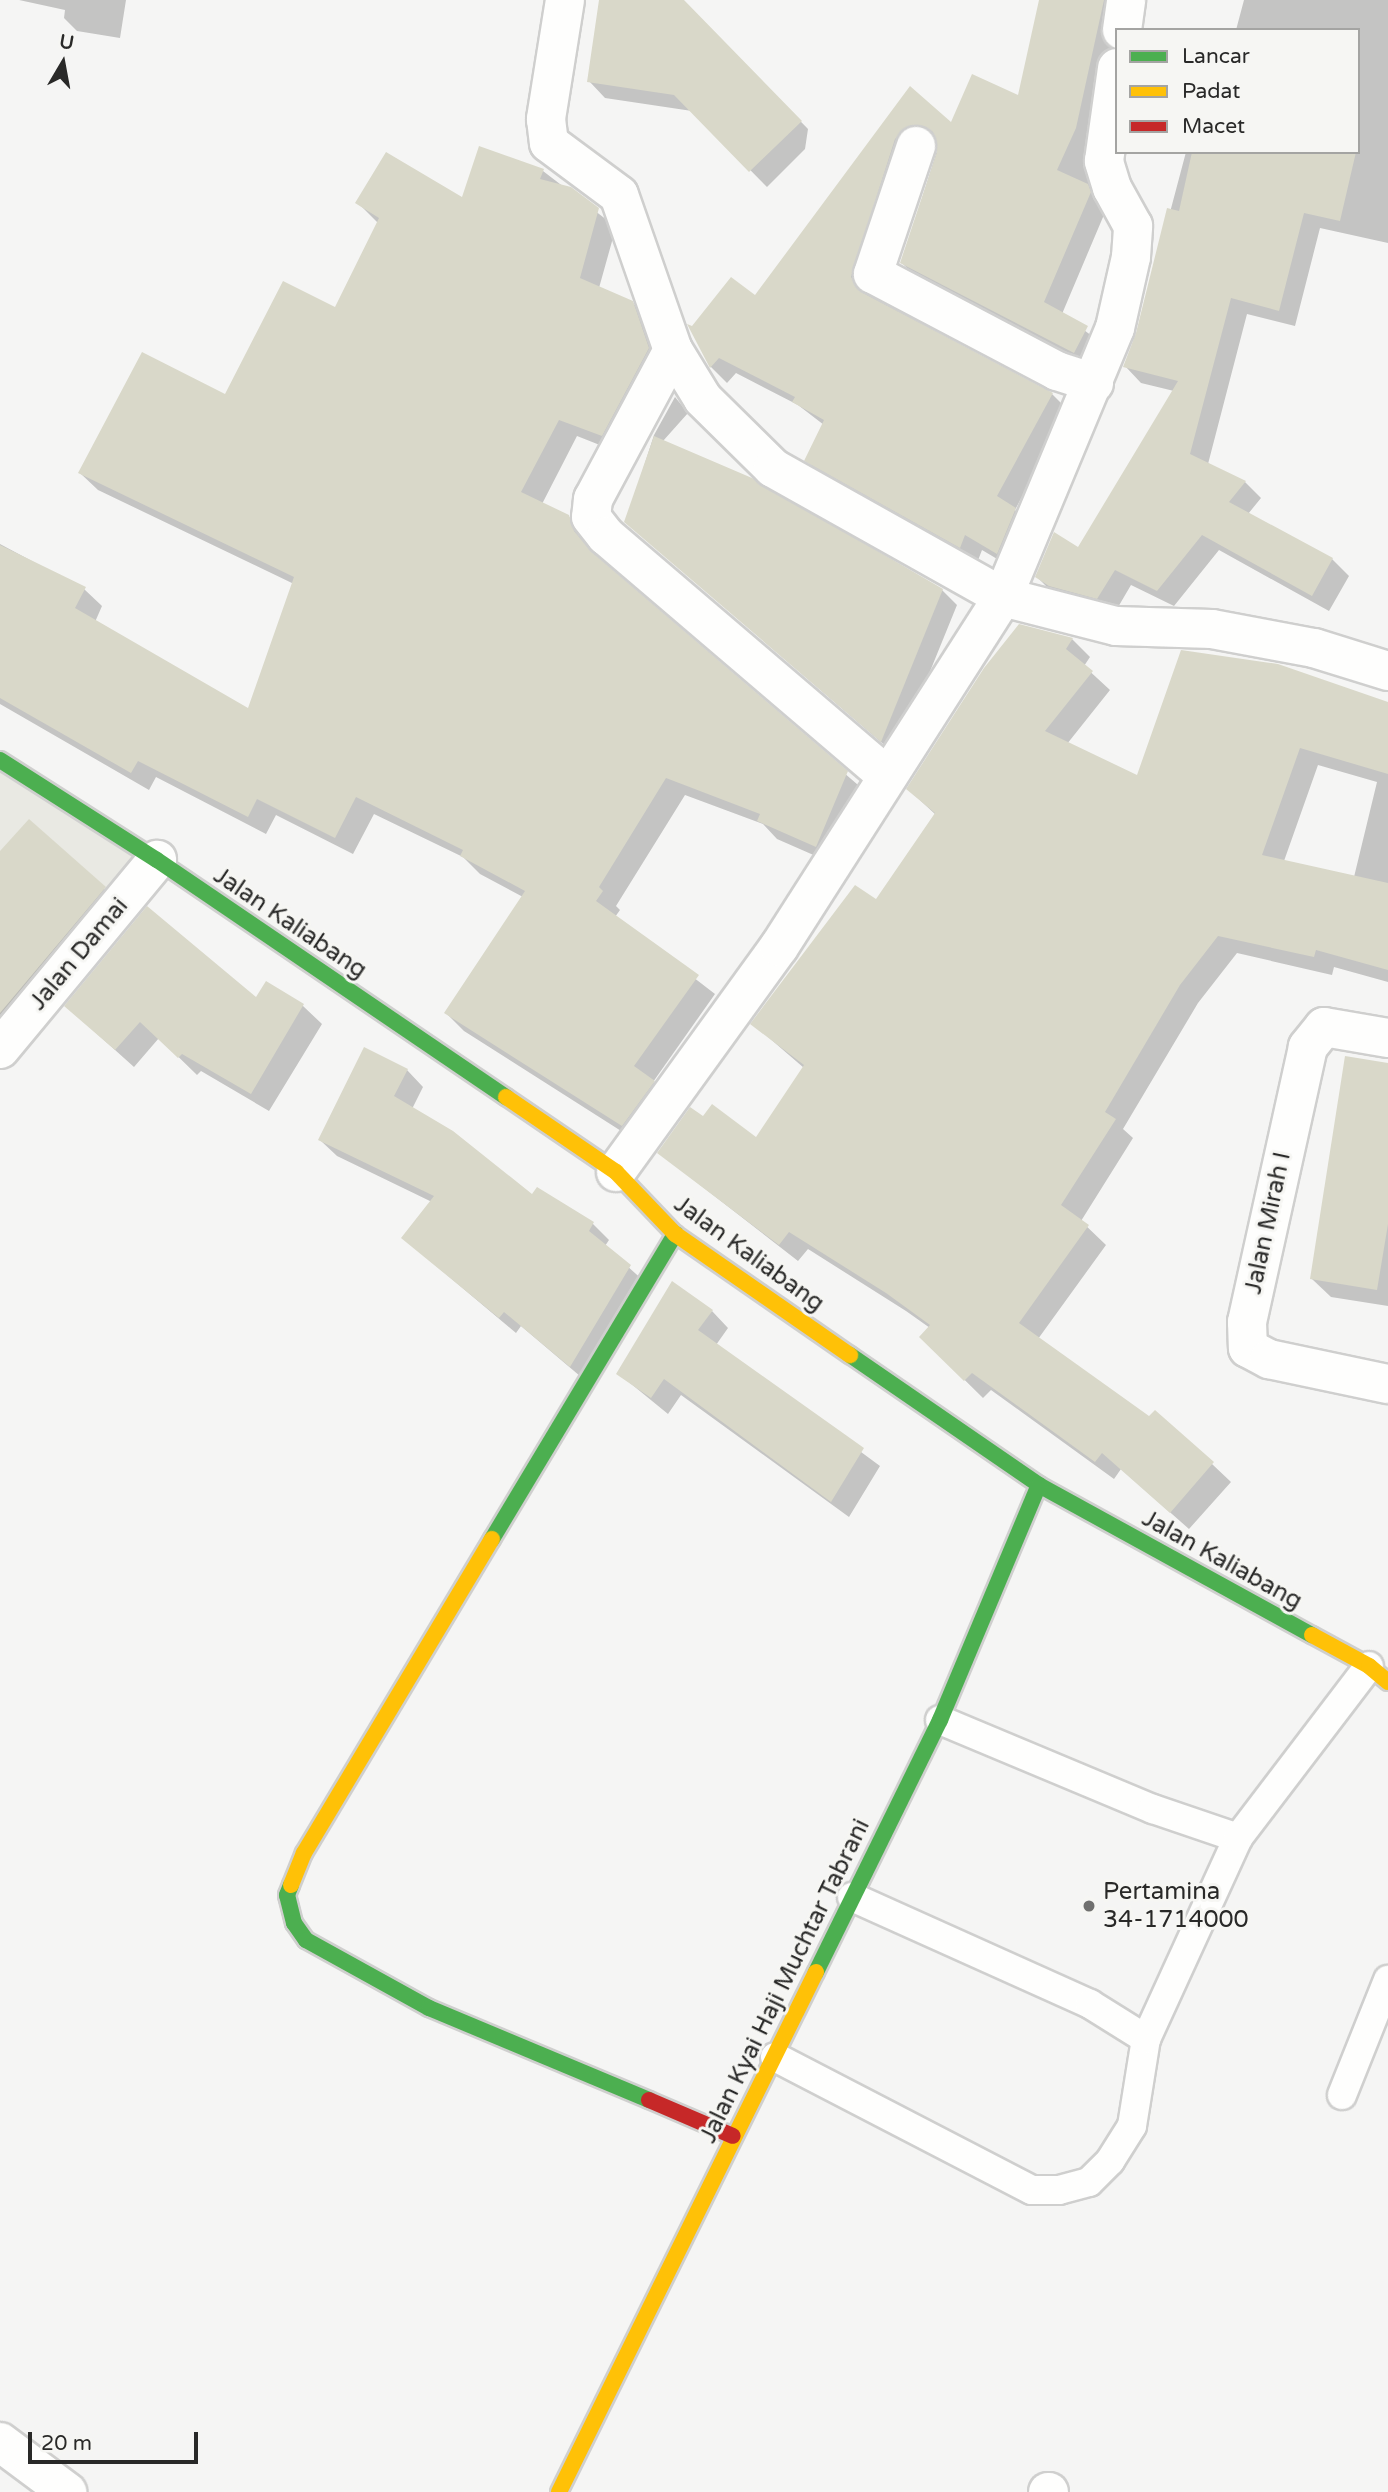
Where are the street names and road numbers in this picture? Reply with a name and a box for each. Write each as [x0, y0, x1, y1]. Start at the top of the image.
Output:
street label: Jalan Kaliabang [208, 861, 372, 985]
street label: Jalan Damai [24, 892, 134, 1016]
street label: Jalan Mirah I [1239, 1149, 1297, 1297]
street label: Jalan Kaliabang [668, 1190, 830, 1318]
street label: Jalan Kaliabang [1137, 1504, 1307, 1616]
street label: Jalan Kyai Haji Muchtar Tabrani [694, 1814, 876, 2148]

